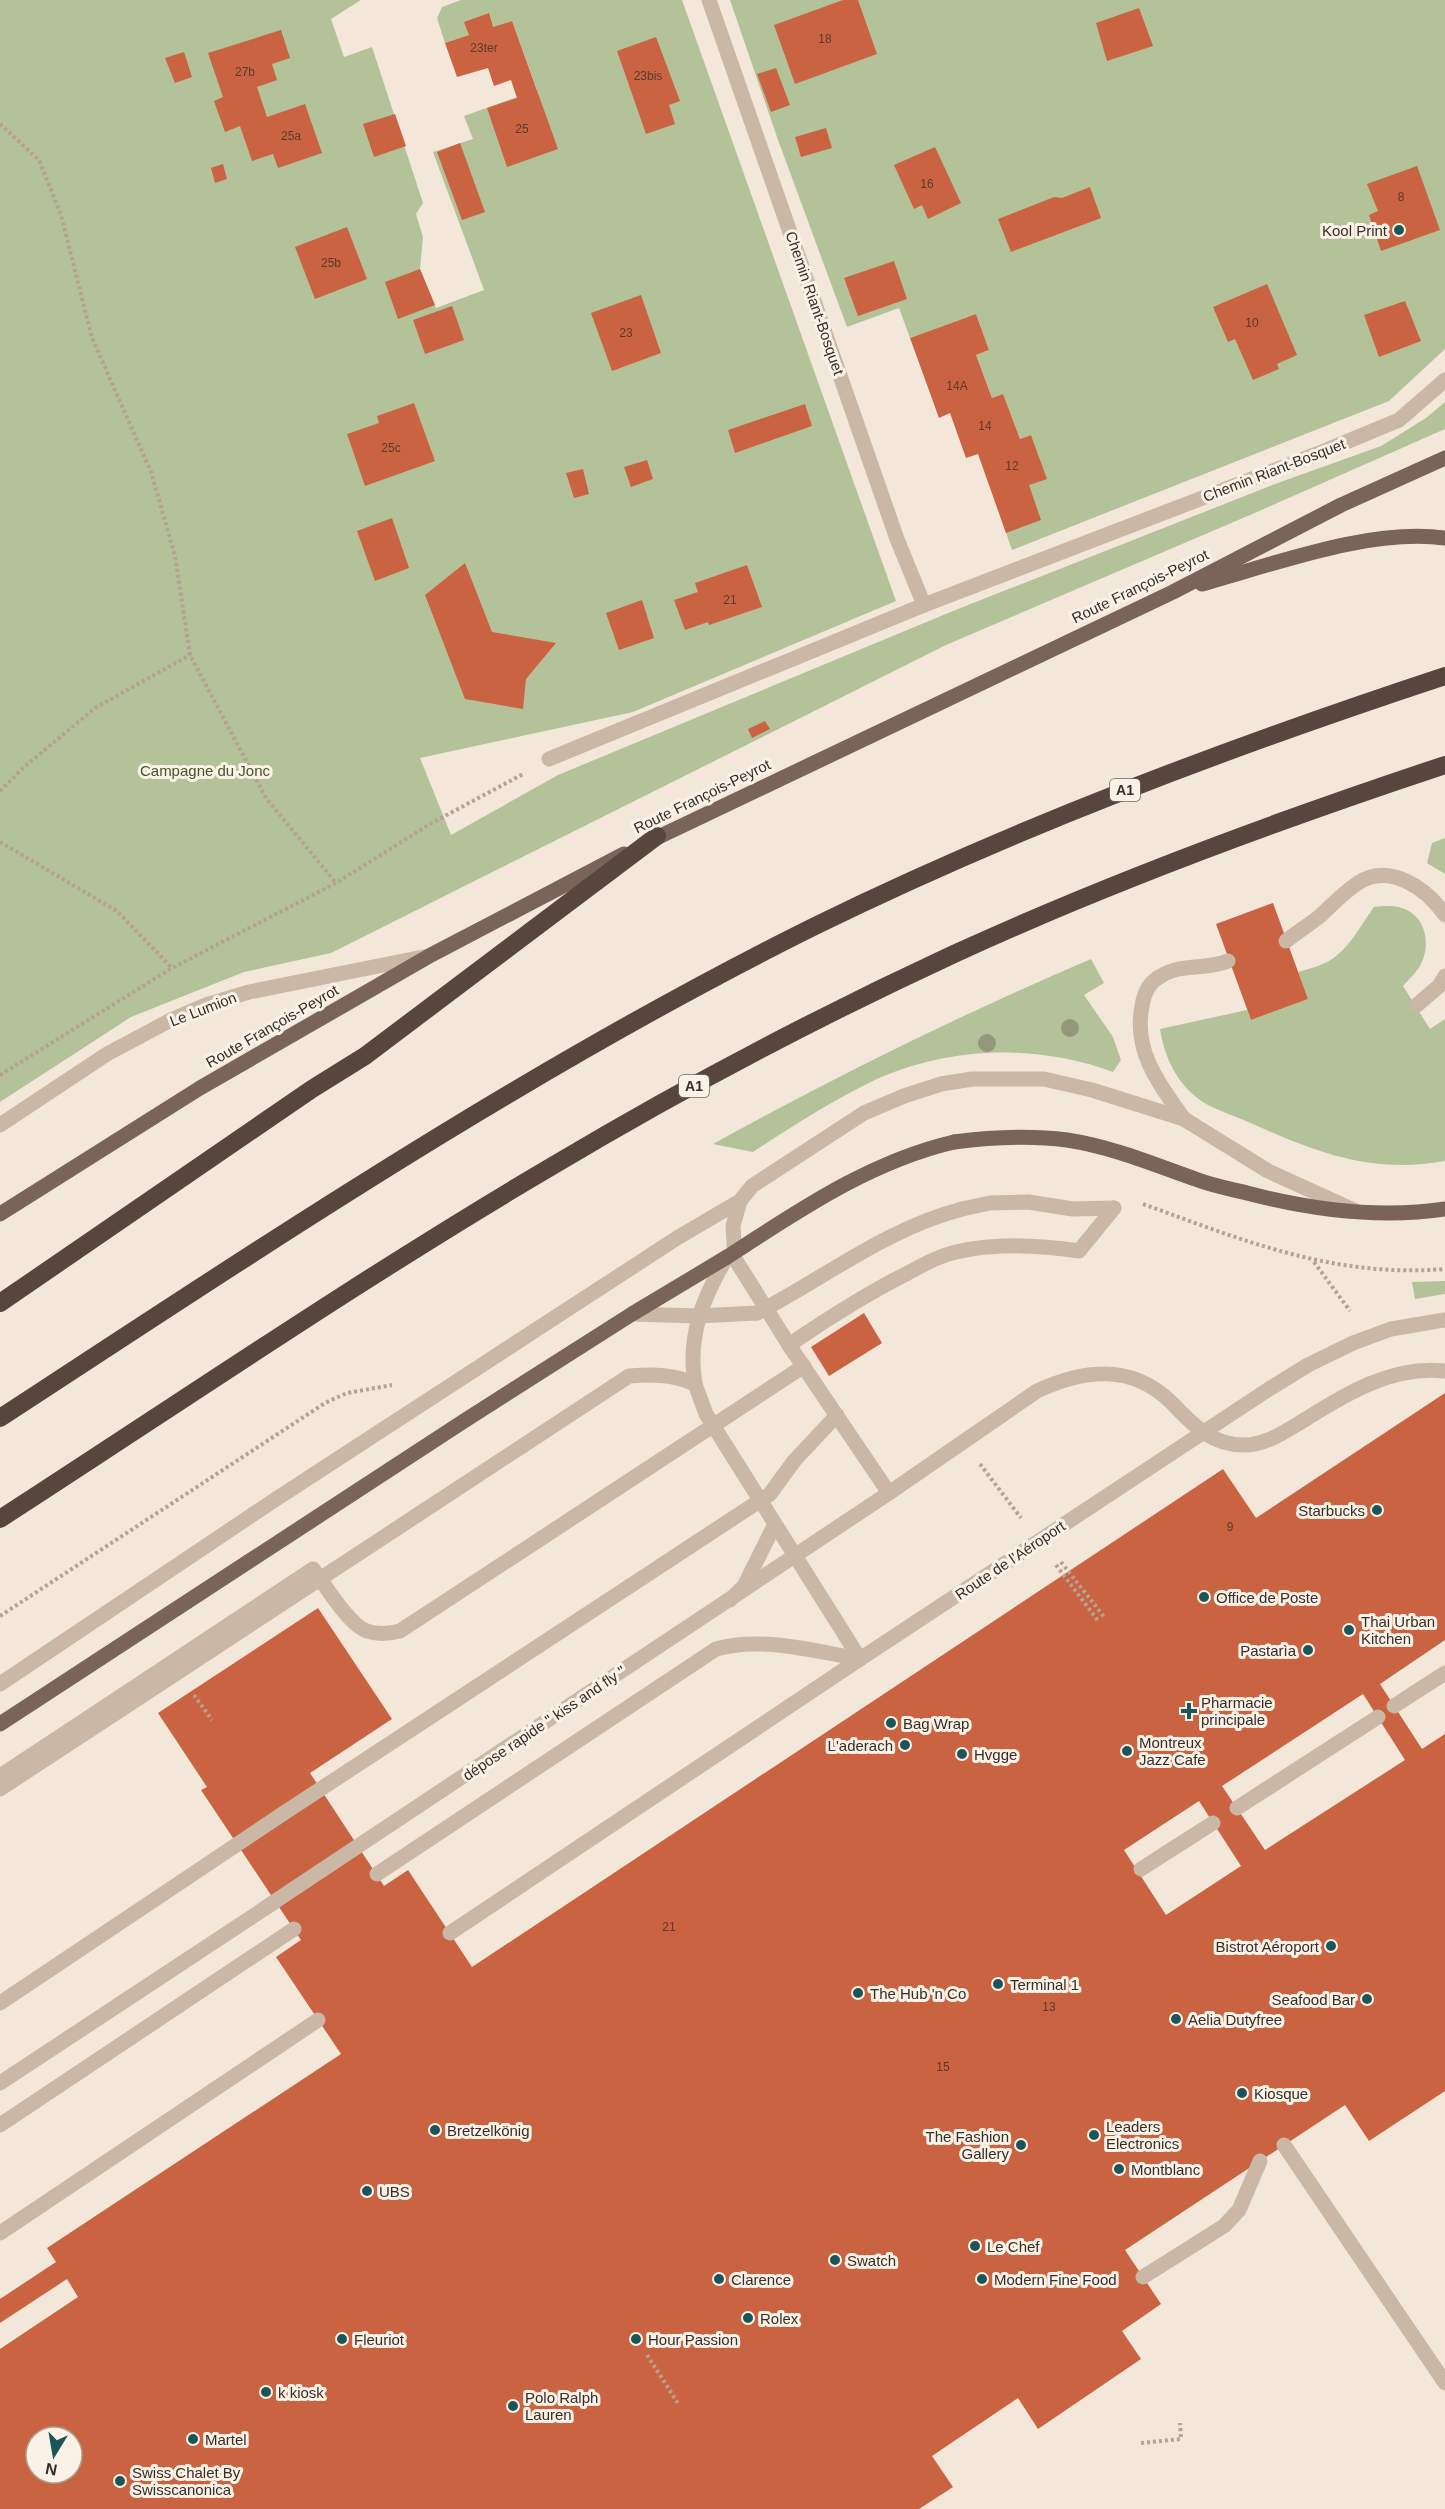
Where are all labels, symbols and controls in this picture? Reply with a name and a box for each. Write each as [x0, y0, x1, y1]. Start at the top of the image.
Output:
house number: 18 [818, 32, 832, 46]
house number: 23ter [470, 41, 498, 55]
house number: 27b [235, 65, 255, 79]
house number: 23bis [634, 69, 662, 83]
house number: 25 [515, 122, 529, 136]
house number: 25a [281, 129, 301, 143]
house number: 16 [920, 177, 934, 191]
house number: 8 [1398, 190, 1405, 204]
place label: Kool Print [1322, 222, 1388, 239]
marker: Kool Print [1392, 223, 1406, 237]
street label: Chemin Riant-Bosquet [782, 229, 848, 378]
house number: 25b [321, 256, 341, 270]
house number: 10 [1245, 316, 1259, 330]
house number: 23 [619, 326, 633, 340]
house number: 14A [946, 379, 968, 393]
house number: 14 [978, 419, 992, 433]
street label: Chemin Riant-Bosquet [1201, 435, 1348, 505]
house number: 25c [381, 441, 401, 455]
house number: 12 [1005, 459, 1019, 473]
street label: Route François-Peyrot [1069, 545, 1212, 627]
house number: 21 [723, 593, 737, 607]
street label: Route François-Peyrot [631, 755, 774, 837]
park label: Campagne du Jonc [140, 762, 271, 779]
road number: A1 [1110, 779, 1140, 801]
street label: Route François-Peyrot [203, 981, 342, 1071]
street label: Le Lumion [167, 989, 239, 1029]
road number: A1 [679, 1075, 709, 1097]
place label: Starbucks [1298, 1502, 1365, 1519]
marker: Starbucks [1370, 1503, 1384, 1517]
street label: Route de l'Aéroport [952, 1516, 1069, 1603]
house number: 9 [1227, 1520, 1234, 1534]
place label: Office de Poste [1216, 1589, 1318, 1606]
marker: Office de Poste [1197, 1590, 1211, 1604]
place label: Thai Urban Kitchen [1361, 1613, 1435, 1647]
marker: Thai Urban Kitchen [1342, 1623, 1356, 1637]
place label: Pastarìa [1240, 1642, 1297, 1659]
marker: Pastarìa [1301, 1643, 1315, 1657]
street label: dépose rapide " kiss and fly " [459, 1662, 629, 1784]
place label: Pharmacie principale [1201, 1694, 1273, 1728]
marker: Pharmacie principale [1182, 1704, 1196, 1718]
place label: Bag Wrap [903, 1715, 969, 1732]
marker: Bag Wrap [884, 1716, 898, 1730]
place label: Montreux Jazz Cafe [1139, 1734, 1206, 1768]
place label: L'aderach [828, 1737, 893, 1754]
marker: L'aderach [898, 1738, 912, 1752]
marker: Montreux Jazz Cafe [1120, 1744, 1134, 1758]
place label: Hvgge [974, 1746, 1017, 1763]
marker: Hvgge [955, 1747, 969, 1761]
house number: 21 [662, 1920, 676, 1934]
place label: Bistrot Aéroport [1216, 1938, 1320, 1955]
marker: Bistrot Aéroport [1324, 1939, 1338, 1953]
place label: Terminal 1 [1010, 1976, 1079, 1993]
marker: Terminal 1 [991, 1977, 1005, 1991]
place label: The Hub 'n Co [870, 1985, 966, 2002]
marker: The Hub 'n Co [851, 1986, 865, 2000]
place label: Seafood Bar [1272, 1991, 1355, 2008]
marker: Seafood Bar [1360, 1992, 1374, 2006]
house number: 13 [1042, 2000, 1056, 2014]
place label: Aelia Dutyfree [1188, 2011, 1282, 2028]
marker: Aelia Dutyfree [1169, 2012, 1183, 2026]
house number: 15 [936, 2060, 950, 2074]
place label: Kiosque [1254, 2085, 1308, 2102]
marker: Kiosque [1235, 2086, 1249, 2100]
place label: Leaders Electronics [1106, 2118, 1179, 2152]
place label: Bretzelkönig [447, 2122, 530, 2139]
marker: Bretzelkönig [428, 2123, 442, 2137]
place label: The Fashion Gallery [926, 2128, 1009, 2162]
marker: Leaders Electronics [1087, 2128, 1101, 2142]
marker: The Fashion Gallery [1014, 2138, 1028, 2152]
place label: Montblanc [1131, 2161, 1201, 2178]
marker: Montblanc [1112, 2162, 1126, 2176]
place label: UBS [379, 2183, 410, 2200]
marker: UBS [360, 2184, 374, 2198]
place label: Le Chef [987, 2238, 1040, 2255]
marker: Le Chef [968, 2239, 982, 2253]
place label: Swatch [847, 2252, 896, 2269]
marker: Swatch [828, 2253, 842, 2267]
place label: Clarence [731, 2271, 791, 2288]
place label: Modern Fine Food [994, 2271, 1117, 2288]
marker: Clarence [712, 2272, 726, 2286]
marker: Modern Fine Food [975, 2272, 989, 2286]
place label: Rolex [760, 2310, 799, 2327]
marker: Rolex [741, 2311, 755, 2325]
place label: Fleuriot [354, 2331, 405, 2348]
place label: Hour Passion [648, 2331, 738, 2348]
marker: Fleuriot [335, 2332, 349, 2346]
marker: Hour Passion [629, 2332, 643, 2346]
place label: k kiosk [278, 2384, 324, 2401]
marker: k kiosk [259, 2385, 273, 2399]
place label: Polo Ralph Lauren [525, 2389, 598, 2423]
marker: Polo Ralph Lauren [506, 2399, 520, 2413]
north arrow [24, 2425, 84, 2485]
place label: Martel [205, 2431, 247, 2448]
marker: Martel [186, 2432, 200, 2446]
text: N [44, 2460, 59, 2479]
place label: Swiss Chalet By Swisscanonica [132, 2464, 241, 2498]
marker: Swiss Chalet By Swisscanonica [113, 2474, 127, 2488]

